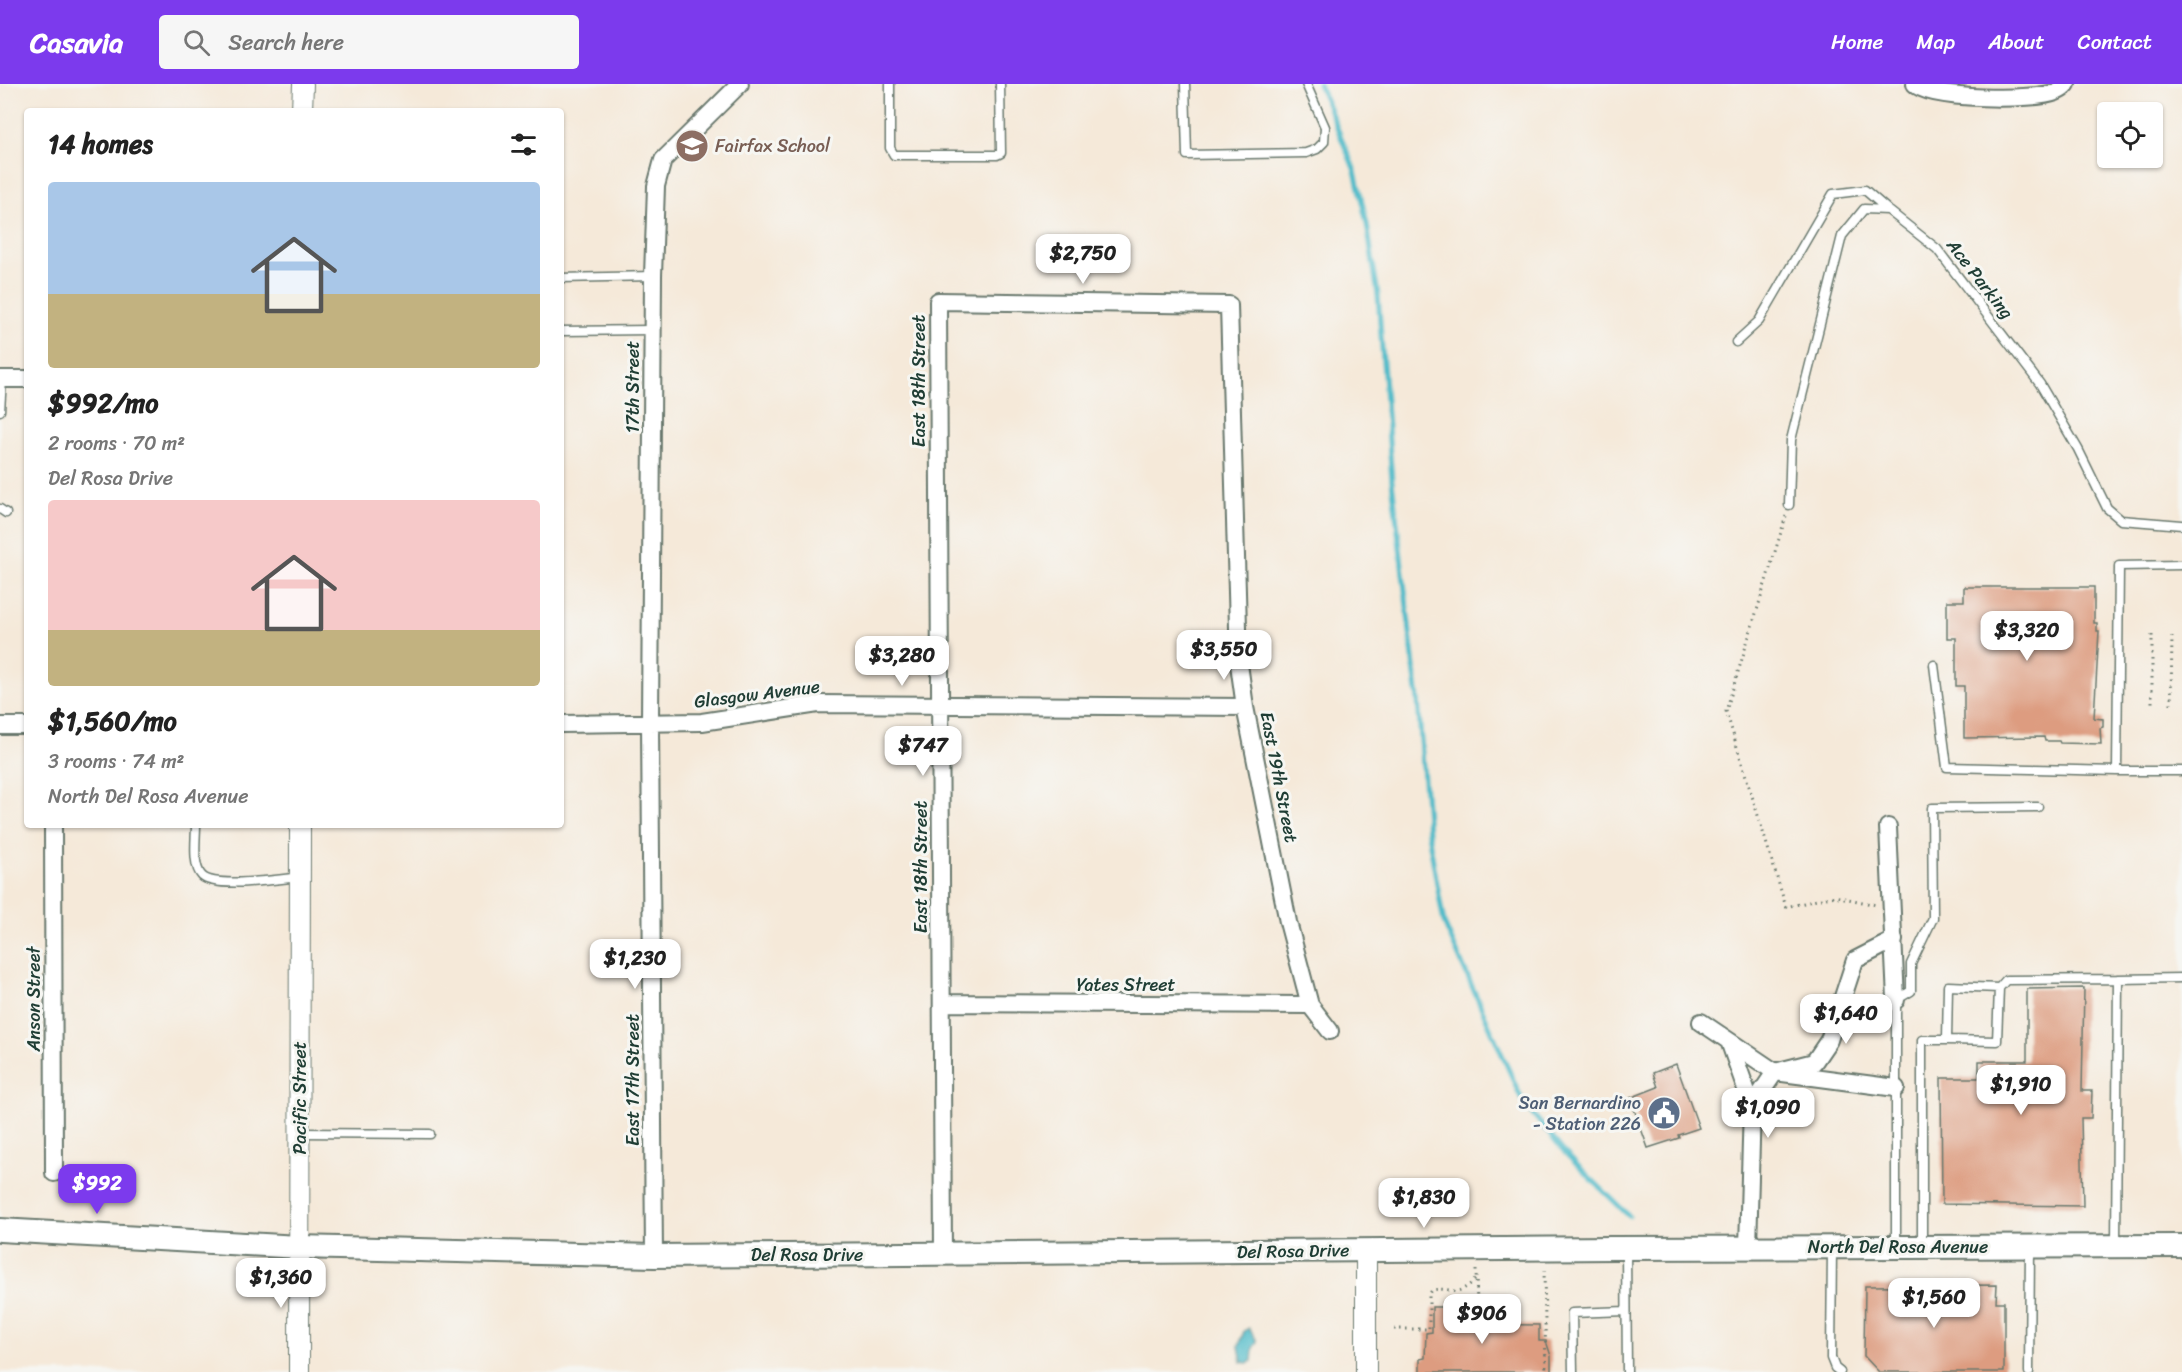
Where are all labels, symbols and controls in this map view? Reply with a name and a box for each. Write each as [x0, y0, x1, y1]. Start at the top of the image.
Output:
search box [159, 15, 579, 69]
text: Casavia [30, 18, 123, 67]
text: Search here [228, 23, 344, 62]
text: Home [1831, 23, 1883, 61]
text: Map [1916, 23, 1955, 61]
text: About [1988, 23, 2045, 61]
text: Contact [2078, 23, 2152, 61]
icon: search [180, 26, 213, 59]
map controls [2097, 102, 2163, 168]
button: locate [2097, 102, 2163, 168]
text: 14 homes [48, 121, 153, 167]
icon: filters [507, 128, 540, 161]
school or university icon: Fairfax School [674, 128, 710, 164]
place label: Fairfax School [715, 130, 831, 162]
icon: home [240, 221, 348, 329]
street label: Ace Parking [1937, 231, 2022, 326]
pin: $2,750 [1034, 234, 1132, 285]
text: $2,750 [1050, 236, 1116, 271]
street label: East 18th Street [903, 315, 935, 447]
street label: 17th Street [617, 341, 649, 433]
text: $992/mo [48, 380, 159, 426]
text: 2 rooms · 70 m² [48, 426, 185, 461]
text: Del Rosa Drive [48, 461, 173, 496]
icon: home [240, 539, 348, 647]
pin: $3,320 [1978, 611, 2076, 662]
text: $3,320 [1995, 613, 2059, 648]
pin: $3,550 [1175, 630, 1273, 681]
text: $3,550 [1191, 632, 1257, 667]
pin: $3,280 [853, 636, 951, 687]
text: $3,280 [869, 638, 935, 673]
street label: Glasgow Avenue [692, 670, 822, 718]
text: $1,560/mo [48, 698, 177, 744]
street label: East 19th Street [1251, 709, 1307, 845]
pin: $747 [887, 726, 959, 777]
text: $747 [899, 728, 947, 763]
text: 3 rooms · 74 m² [48, 744, 184, 779]
text: North Del Rosa Avenue [48, 779, 249, 814]
street label: East 18th Street [905, 801, 937, 933]
pin: $1,230 [586, 939, 684, 990]
text: $1,230 [604, 941, 666, 976]
street label: Anson Street [18, 946, 50, 1053]
street label: Yates Street [1077, 969, 1176, 1001]
pin: $1,640 [1797, 994, 1895, 1045]
text: $1,640 [1814, 996, 1878, 1031]
street label: East 17th Street [617, 1014, 649, 1146]
street label: Pacific Street [284, 1041, 316, 1155]
pin: $1,910 [1972, 1065, 2070, 1116]
text: $1,910 [1991, 1067, 2051, 1102]
place label: San Bernardino - Station 226 [1519, 1087, 1641, 1140]
pin: $1,090 [1719, 1088, 1817, 1139]
text: $1,090 [1736, 1090, 1800, 1125]
public building icon: San Bernardino - Station 226 [1646, 1095, 1682, 1131]
pin: $992 [61, 1164, 133, 1215]
text: $992 [72, 1166, 122, 1201]
pin: $1,830 [1375, 1178, 1473, 1229]
text: $1,830 [1392, 1180, 1456, 1215]
street label: North Del Rosa Avenue [1808, 1231, 1988, 1263]
street label: Del Rosa Drive [1236, 1234, 1350, 1268]
street label: Del Rosa Drive [751, 1239, 863, 1271]
pin: $1,360 [232, 1258, 330, 1309]
text: $1,360 [250, 1260, 312, 1295]
pin: $1,560 [1885, 1278, 1983, 1329]
text: $1,560 [1902, 1280, 1966, 1315]
pin: $906 [1446, 1294, 1518, 1345]
text: $906 [1457, 1296, 1507, 1331]

